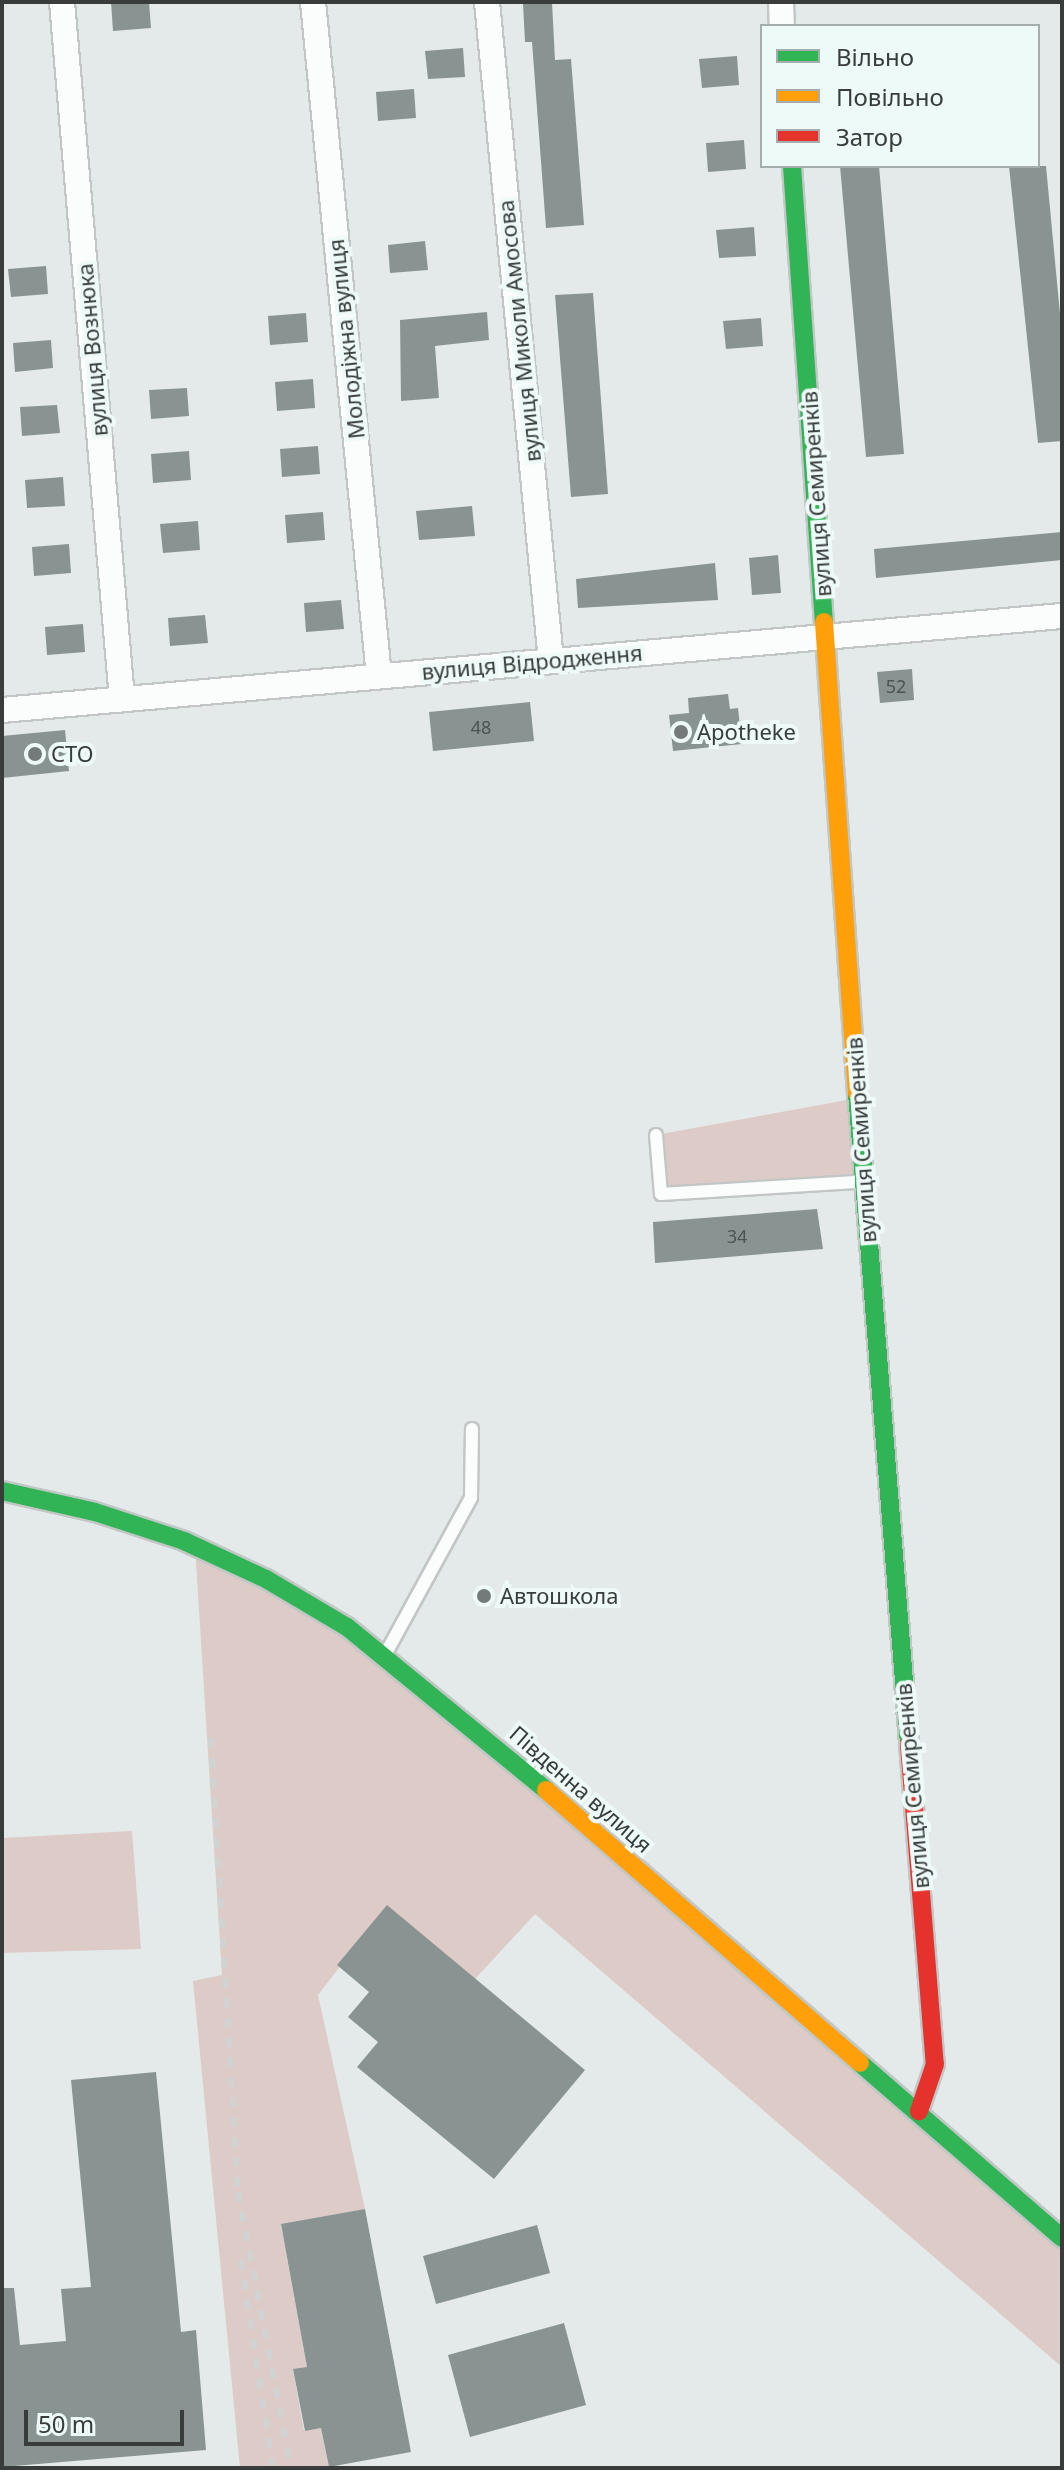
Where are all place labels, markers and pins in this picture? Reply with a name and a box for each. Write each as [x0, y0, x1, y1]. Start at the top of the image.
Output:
place label: Apotheke [697, 719, 796, 745]
marker: Apotheke [672, 723, 690, 741]
place label: СТО [51, 741, 94, 767]
marker: СТО [26, 745, 44, 763]
place label: Автошкола [500, 1583, 618, 1609]
marker: Автошкола [475, 1587, 493, 1605]

